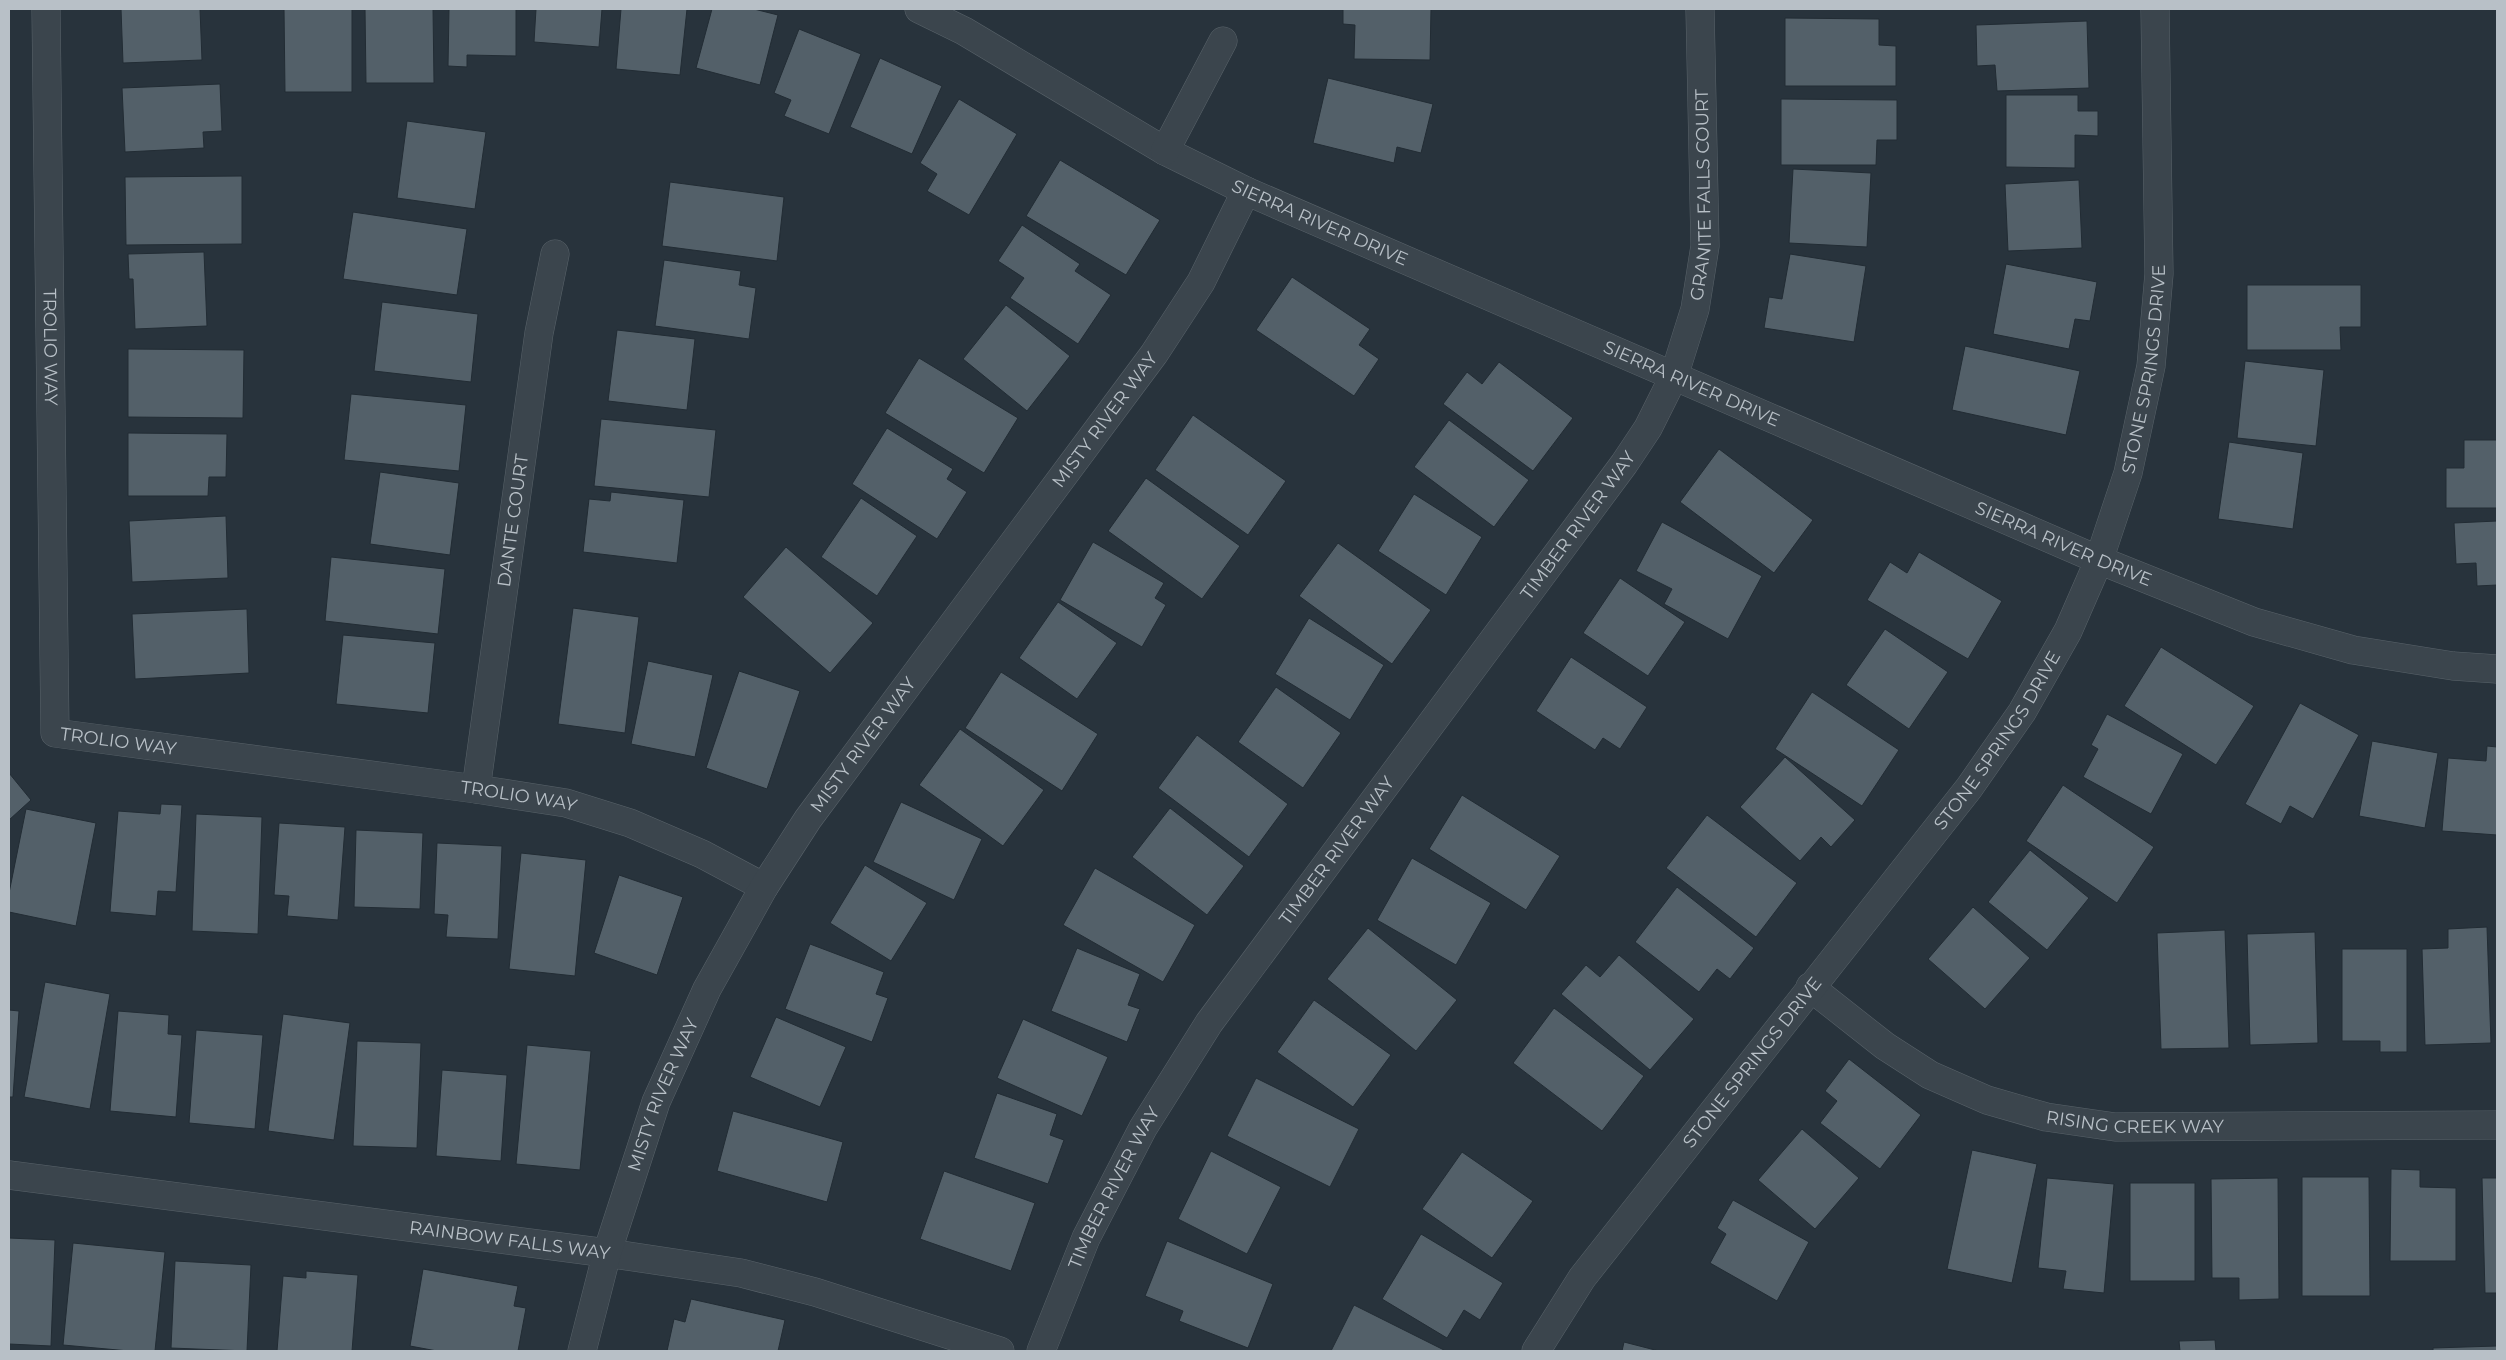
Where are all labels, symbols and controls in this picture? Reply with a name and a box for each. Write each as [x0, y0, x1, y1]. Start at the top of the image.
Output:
street label: GRANITE FALLS COURT [1685, 88, 1716, 302]
street label: SIERRA RIVER DRIVE [1228, 175, 1411, 271]
street label: STONE SPRINGS DRIVE [2117, 264, 2170, 476]
street label: TROLIO WAY [38, 288, 62, 406]
street label: SIERRA RIVER DRIVE [1600, 336, 1783, 432]
street label: MISTY RIVER WAY [1047, 348, 1163, 492]
street label: TIMBER RIVER WAY [1516, 447, 1641, 604]
street label: DANTE COURT [493, 452, 533, 588]
street label: SIERRA RIVER DRIVE [1972, 497, 2155, 591]
street label: STONE SPRINGS DRIVE [1929, 647, 2065, 834]
street label: MISTY RIVER WAY [806, 673, 921, 817]
street label: TROLIO WAY [59, 723, 178, 760]
street label: TIMBER RIVER WAY [1275, 772, 1399, 929]
street label: TROLIO WAY [459, 776, 580, 817]
street label: STONE SPRINGS DRIVE [1678, 973, 1826, 1152]
street label: MISTY RIVER WAY [623, 1014, 704, 1174]
street label: TIMBER RIVER WAY [1064, 1102, 1165, 1272]
street label: RISING CREEK WAY [2045, 1106, 2225, 1138]
street label: RAINBOW FALLS WAY [408, 1216, 612, 1264]

